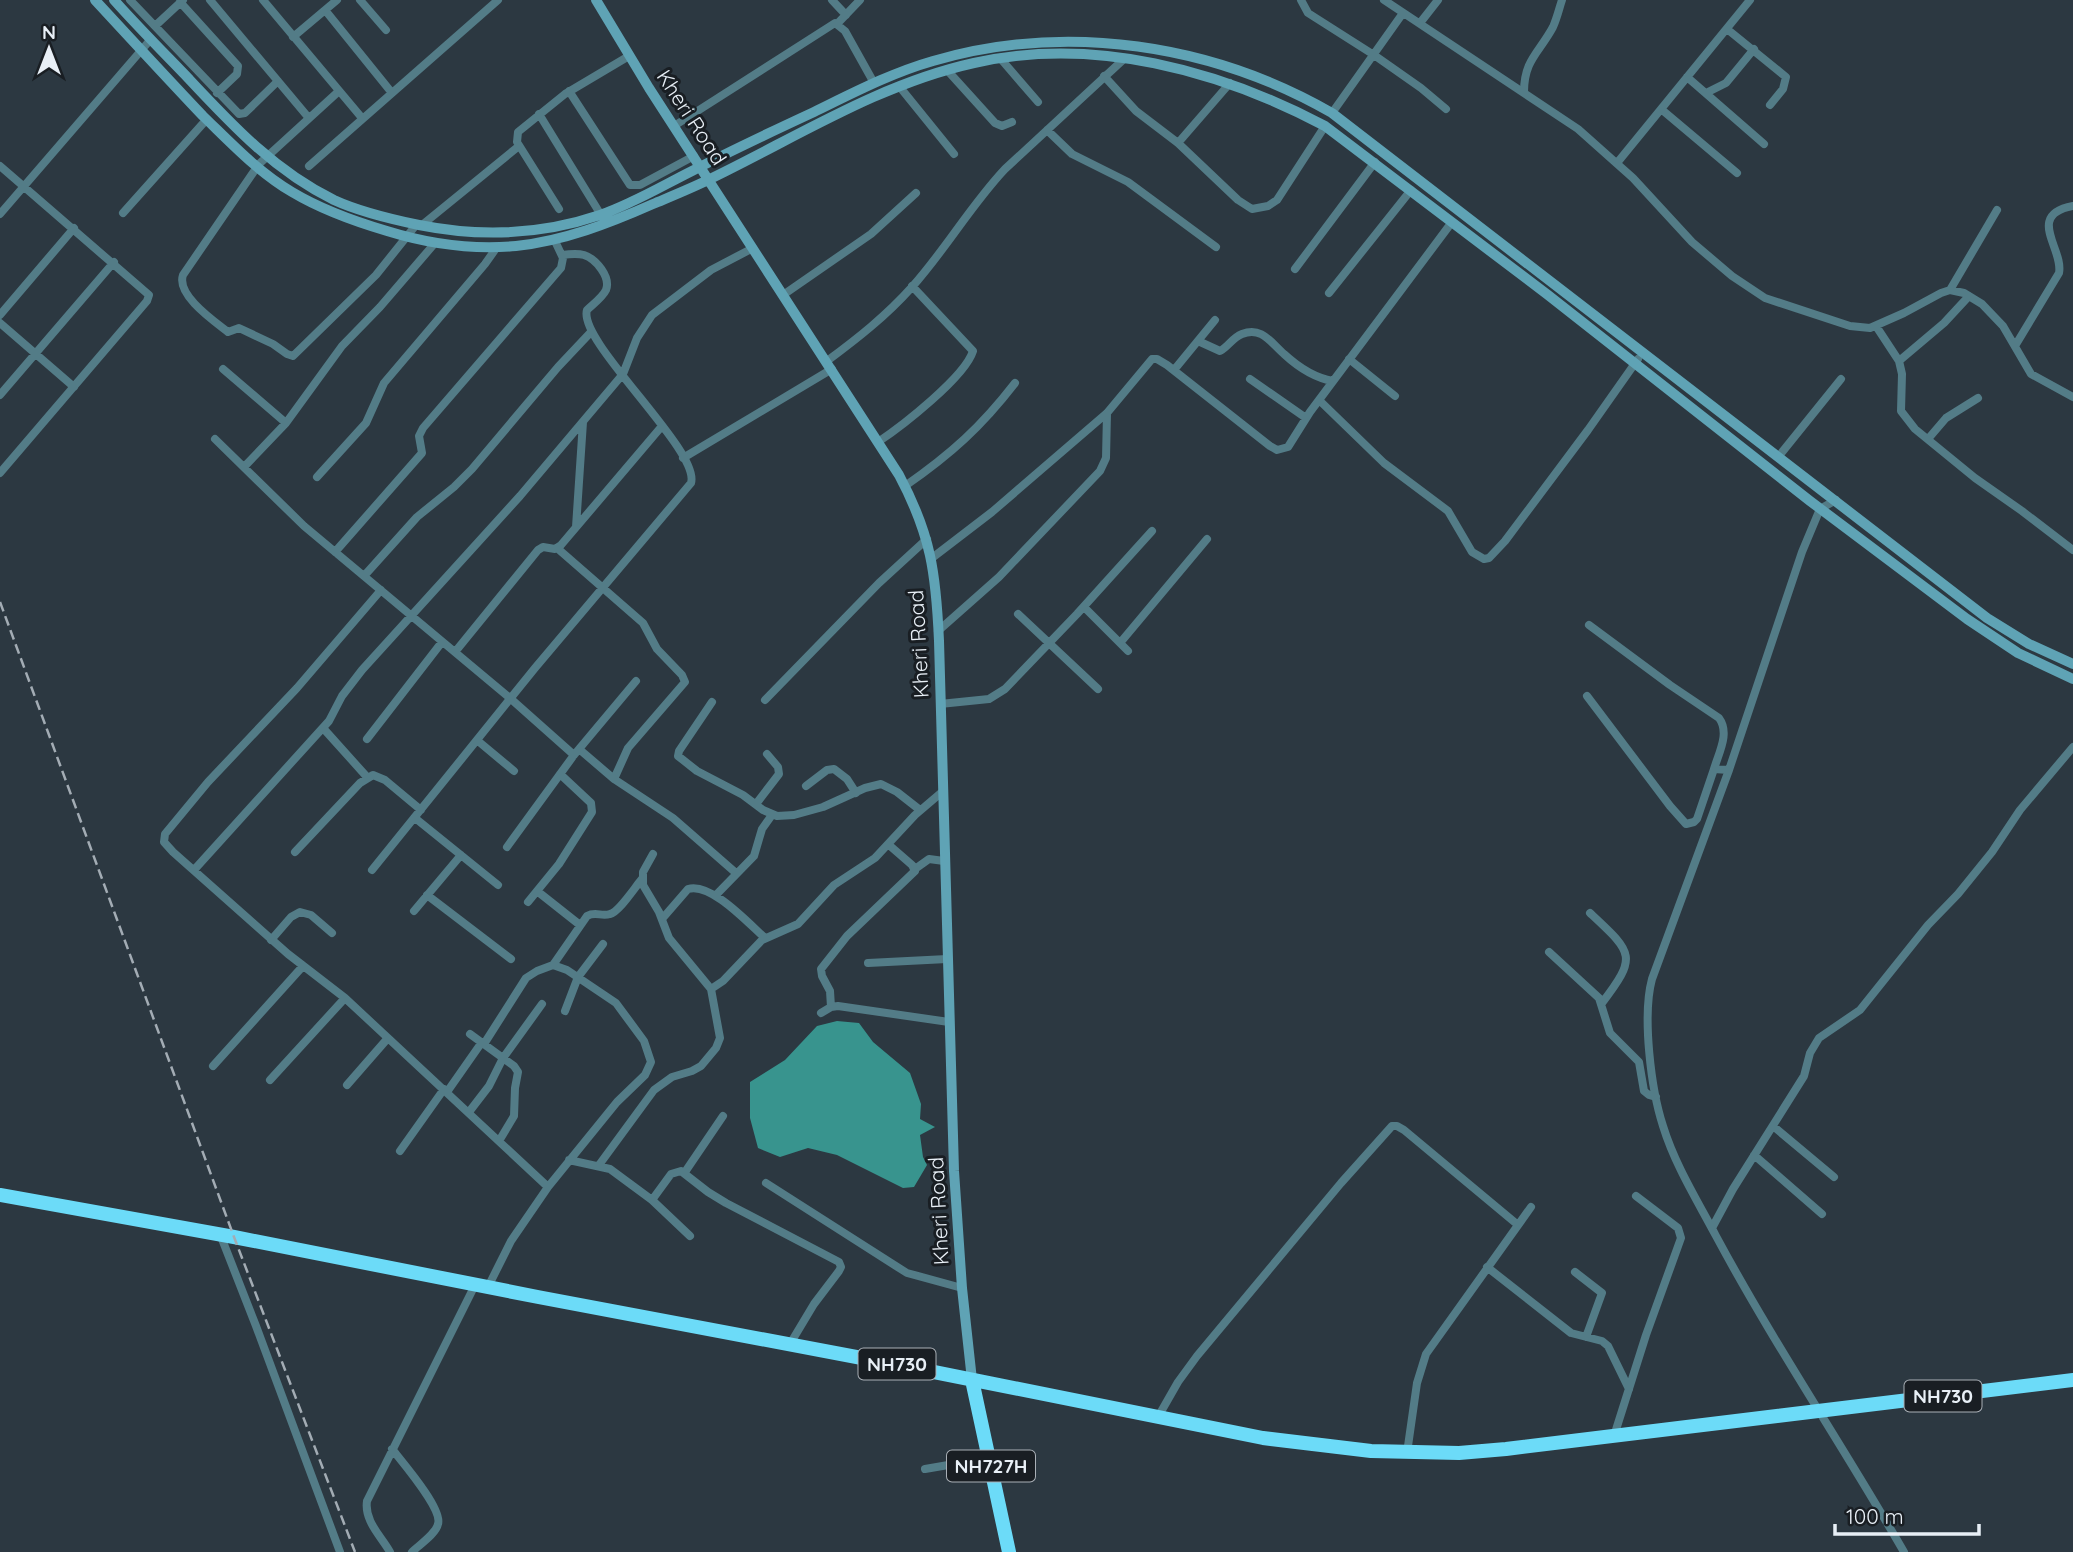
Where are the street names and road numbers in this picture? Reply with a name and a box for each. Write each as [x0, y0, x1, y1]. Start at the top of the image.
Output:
street label: Kheri Road [652, 64, 732, 170]
street label: Kheri Road [902, 589, 934, 699]
street label: Kheri Road [922, 1156, 954, 1266]
road number: NH730 [858, 1348, 936, 1380]
road number: NH730 [1904, 1380, 1982, 1412]
road number: NH727H [947, 1450, 1035, 1482]

